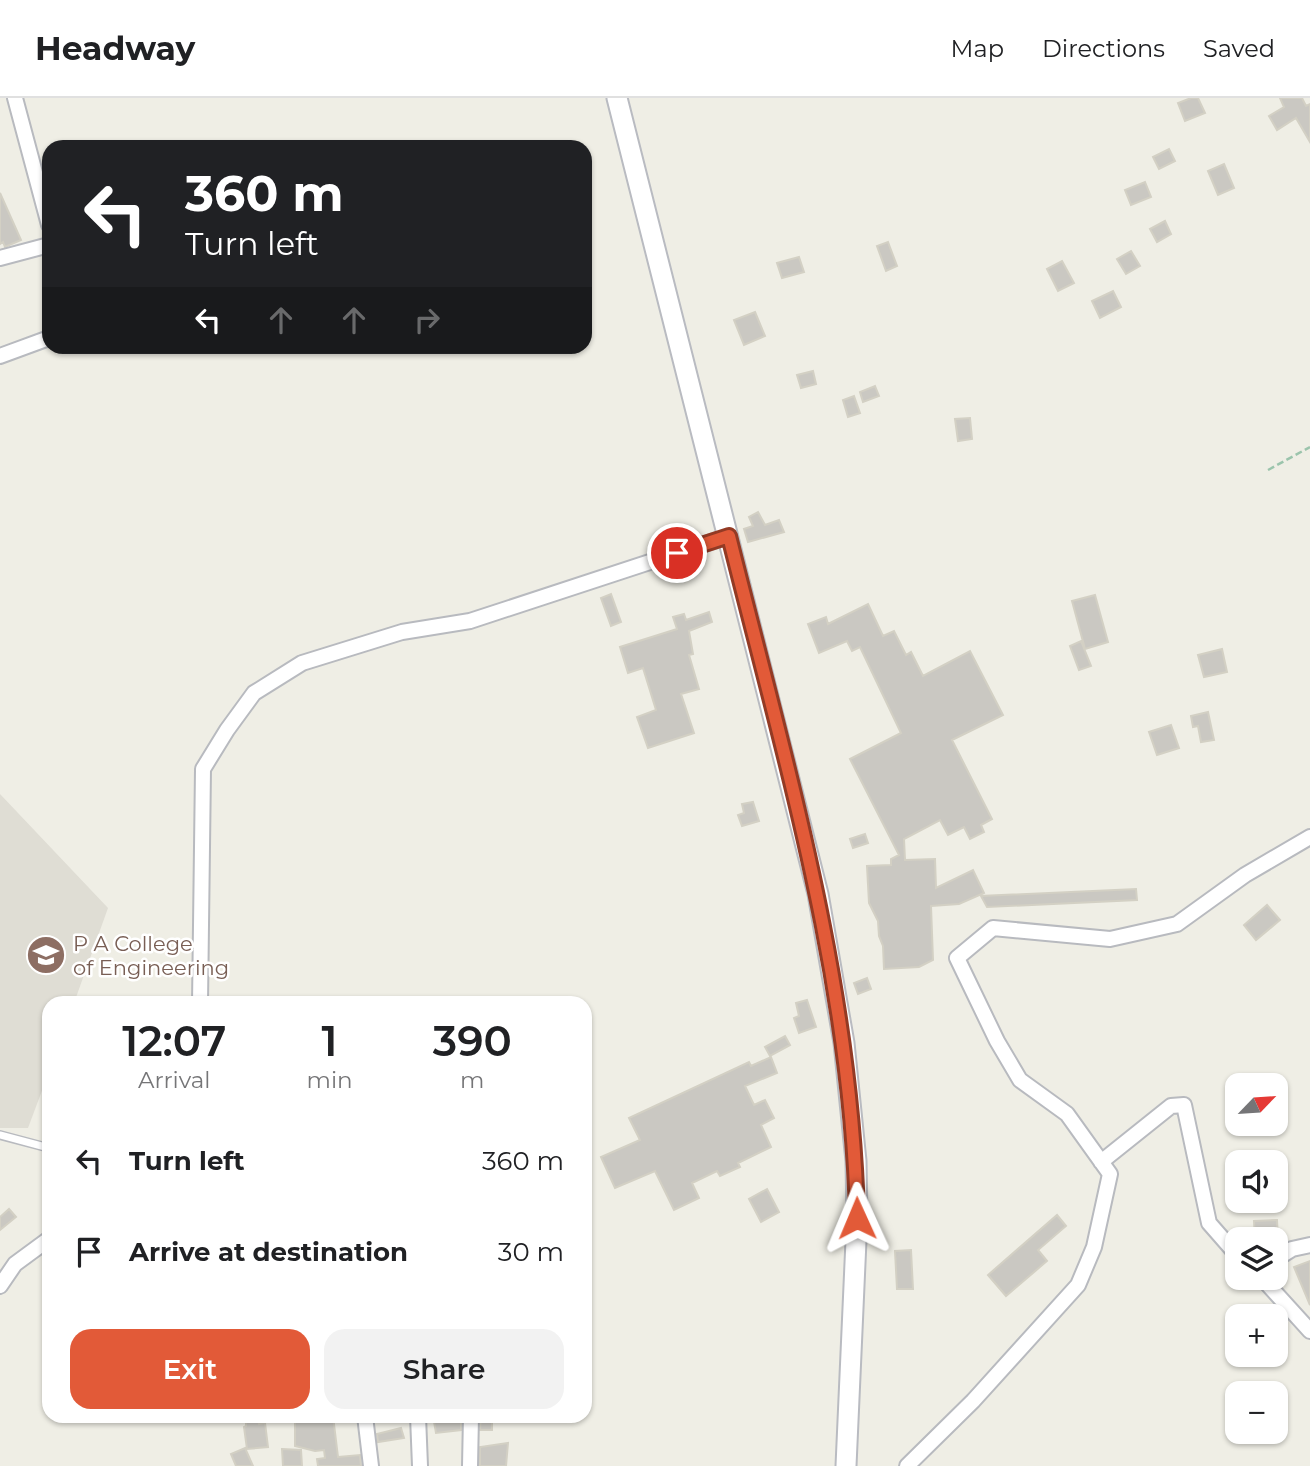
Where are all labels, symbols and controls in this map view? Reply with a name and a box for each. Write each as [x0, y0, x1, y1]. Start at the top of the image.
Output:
text: Headway [35, 28, 195, 68]
text: Map [951, 34, 1004, 63]
text: Directions [1042, 34, 1165, 63]
text: Saved [1203, 34, 1275, 63]
text: 360 m [185, 164, 344, 223]
icon: left [70, 168, 161, 259]
text: Turn left [185, 224, 319, 263]
icon: left [189, 301, 227, 339]
icon: ahead [262, 301, 300, 339]
icon: ahead [335, 301, 373, 339]
icon: right [408, 301, 446, 339]
pin [647, 523, 707, 583]
icon: arrive [658, 534, 696, 572]
place label: P A College of Engineering [73, 931, 229, 980]
school or university icon: P A College of Engineering [25, 934, 67, 976]
text: 12:07 [122, 1015, 226, 1067]
text: 1 [322, 1015, 338, 1067]
text: 390 [433, 1015, 512, 1067]
text: Arrival [138, 1066, 211, 1094]
text: min [307, 1066, 353, 1094]
text: m [460, 1066, 485, 1094]
north arrow [1225, 1073, 1288, 1136]
map controls [1225, 1073, 1288, 1444]
icon: left [70, 1142, 108, 1180]
text: Turn left [129, 1145, 245, 1177]
text: 360 m [482, 1145, 564, 1177]
button: sound [1225, 1150, 1288, 1213]
position arrow [820, 1181, 894, 1255]
button: layers [1225, 1227, 1288, 1290]
icon: arrive [70, 1233, 108, 1271]
text: Arrive at destination [129, 1236, 408, 1268]
text: 30 m [498, 1236, 564, 1268]
button: + [1225, 1304, 1288, 1367]
button: Exit [70, 1329, 310, 1409]
button: Share [324, 1329, 564, 1409]
button: − [1225, 1381, 1288, 1444]

